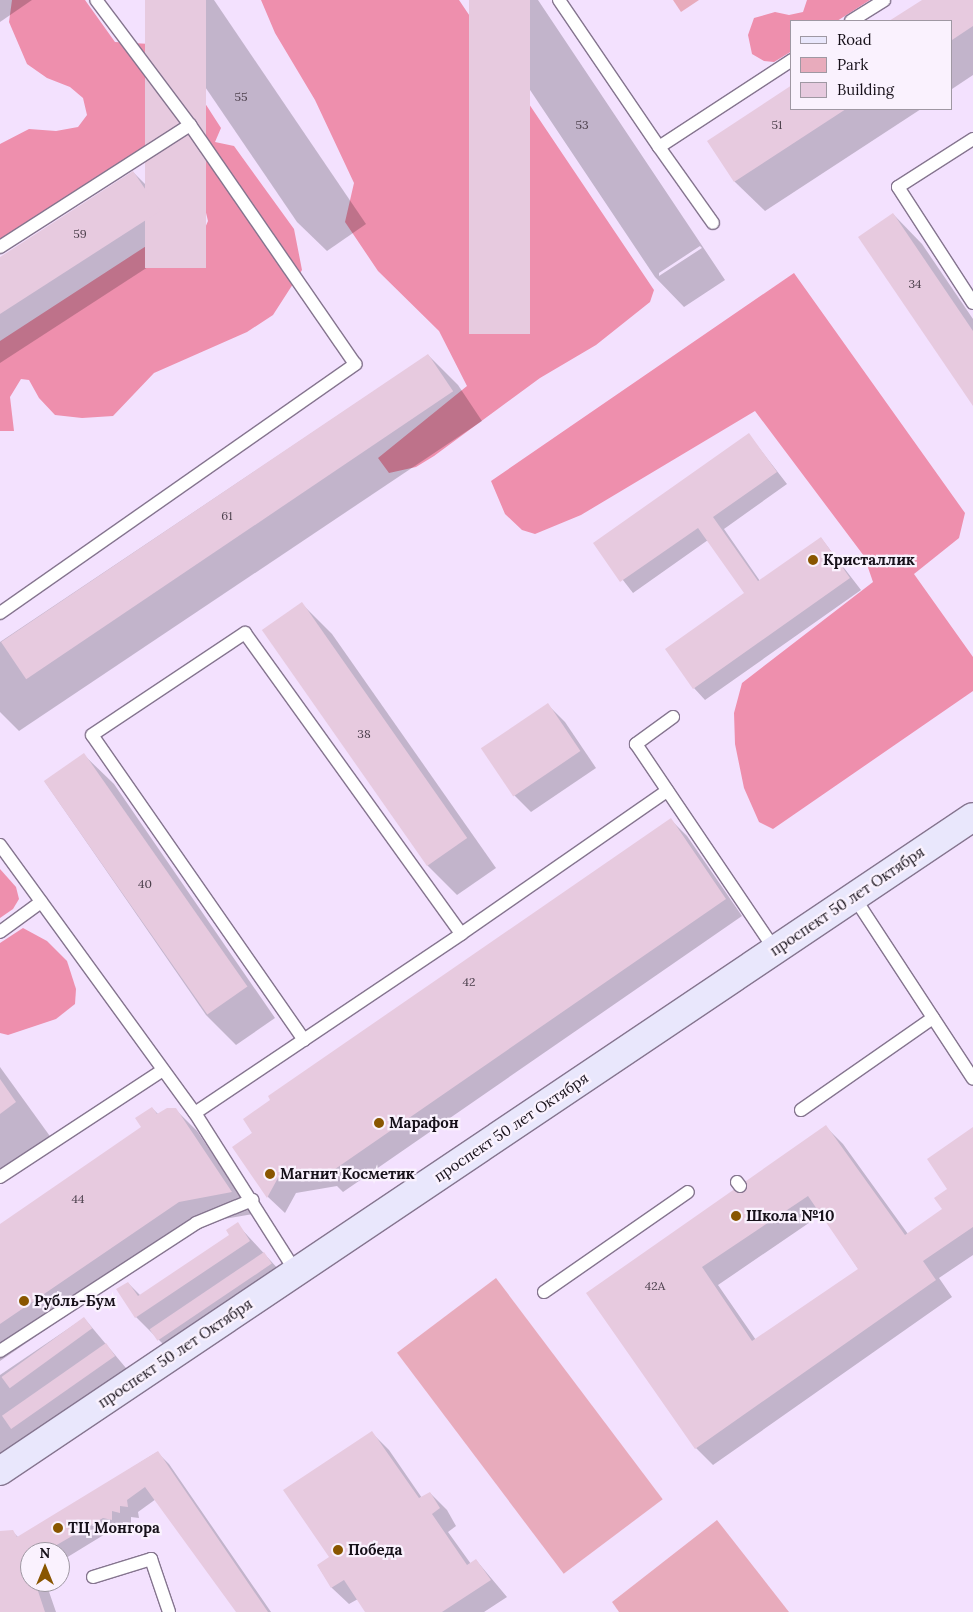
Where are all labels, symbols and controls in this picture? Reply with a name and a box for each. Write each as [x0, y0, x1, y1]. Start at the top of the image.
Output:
legend [790, 20, 953, 110]
text: Road [837, 30, 872, 49]
text: Park [837, 55, 868, 74]
text: Building [837, 80, 894, 99]
house number: 55 [234, 90, 248, 104]
house number: 53 [575, 118, 589, 132]
house number: 51 [772, 118, 782, 132]
house number: 59 [73, 227, 87, 241]
house number: 34 [908, 277, 922, 291]
house number: 61 [221, 509, 233, 523]
place label: Кристаллик [823, 551, 915, 569]
marker: Кристаллик [807, 554, 819, 566]
house number: 38 [357, 727, 371, 741]
street label: проспект 50 лет Октября [766, 843, 928, 959]
house number: 40 [138, 877, 152, 891]
house number: 42 [463, 975, 475, 989]
street label: проспект 50 лет Октября [430, 1069, 592, 1185]
place label: Марафон [389, 1114, 459, 1132]
marker: Марафон [373, 1117, 385, 1129]
place label: Магнит Косметик [280, 1165, 415, 1183]
marker: Магнит Косметик [264, 1168, 276, 1180]
house number: 44 [71, 1192, 85, 1206]
place label: Школа №10 [746, 1207, 834, 1225]
marker: Школа №10 [730, 1210, 742, 1222]
house number: 42А [645, 1279, 665, 1293]
place label: Рубль-Бум [34, 1292, 116, 1310]
marker: Рубль-Бум [18, 1295, 30, 1307]
street label: проспект 50 лет Октября [94, 1295, 256, 1411]
place label: ТЦ Монгора [68, 1519, 160, 1537]
marker: ТЦ Монгора [52, 1522, 64, 1534]
place label: Победа [348, 1541, 402, 1559]
north arrow [20, 1542, 70, 1592]
text: N [40, 1544, 50, 1562]
marker: Победа [332, 1544, 344, 1556]

